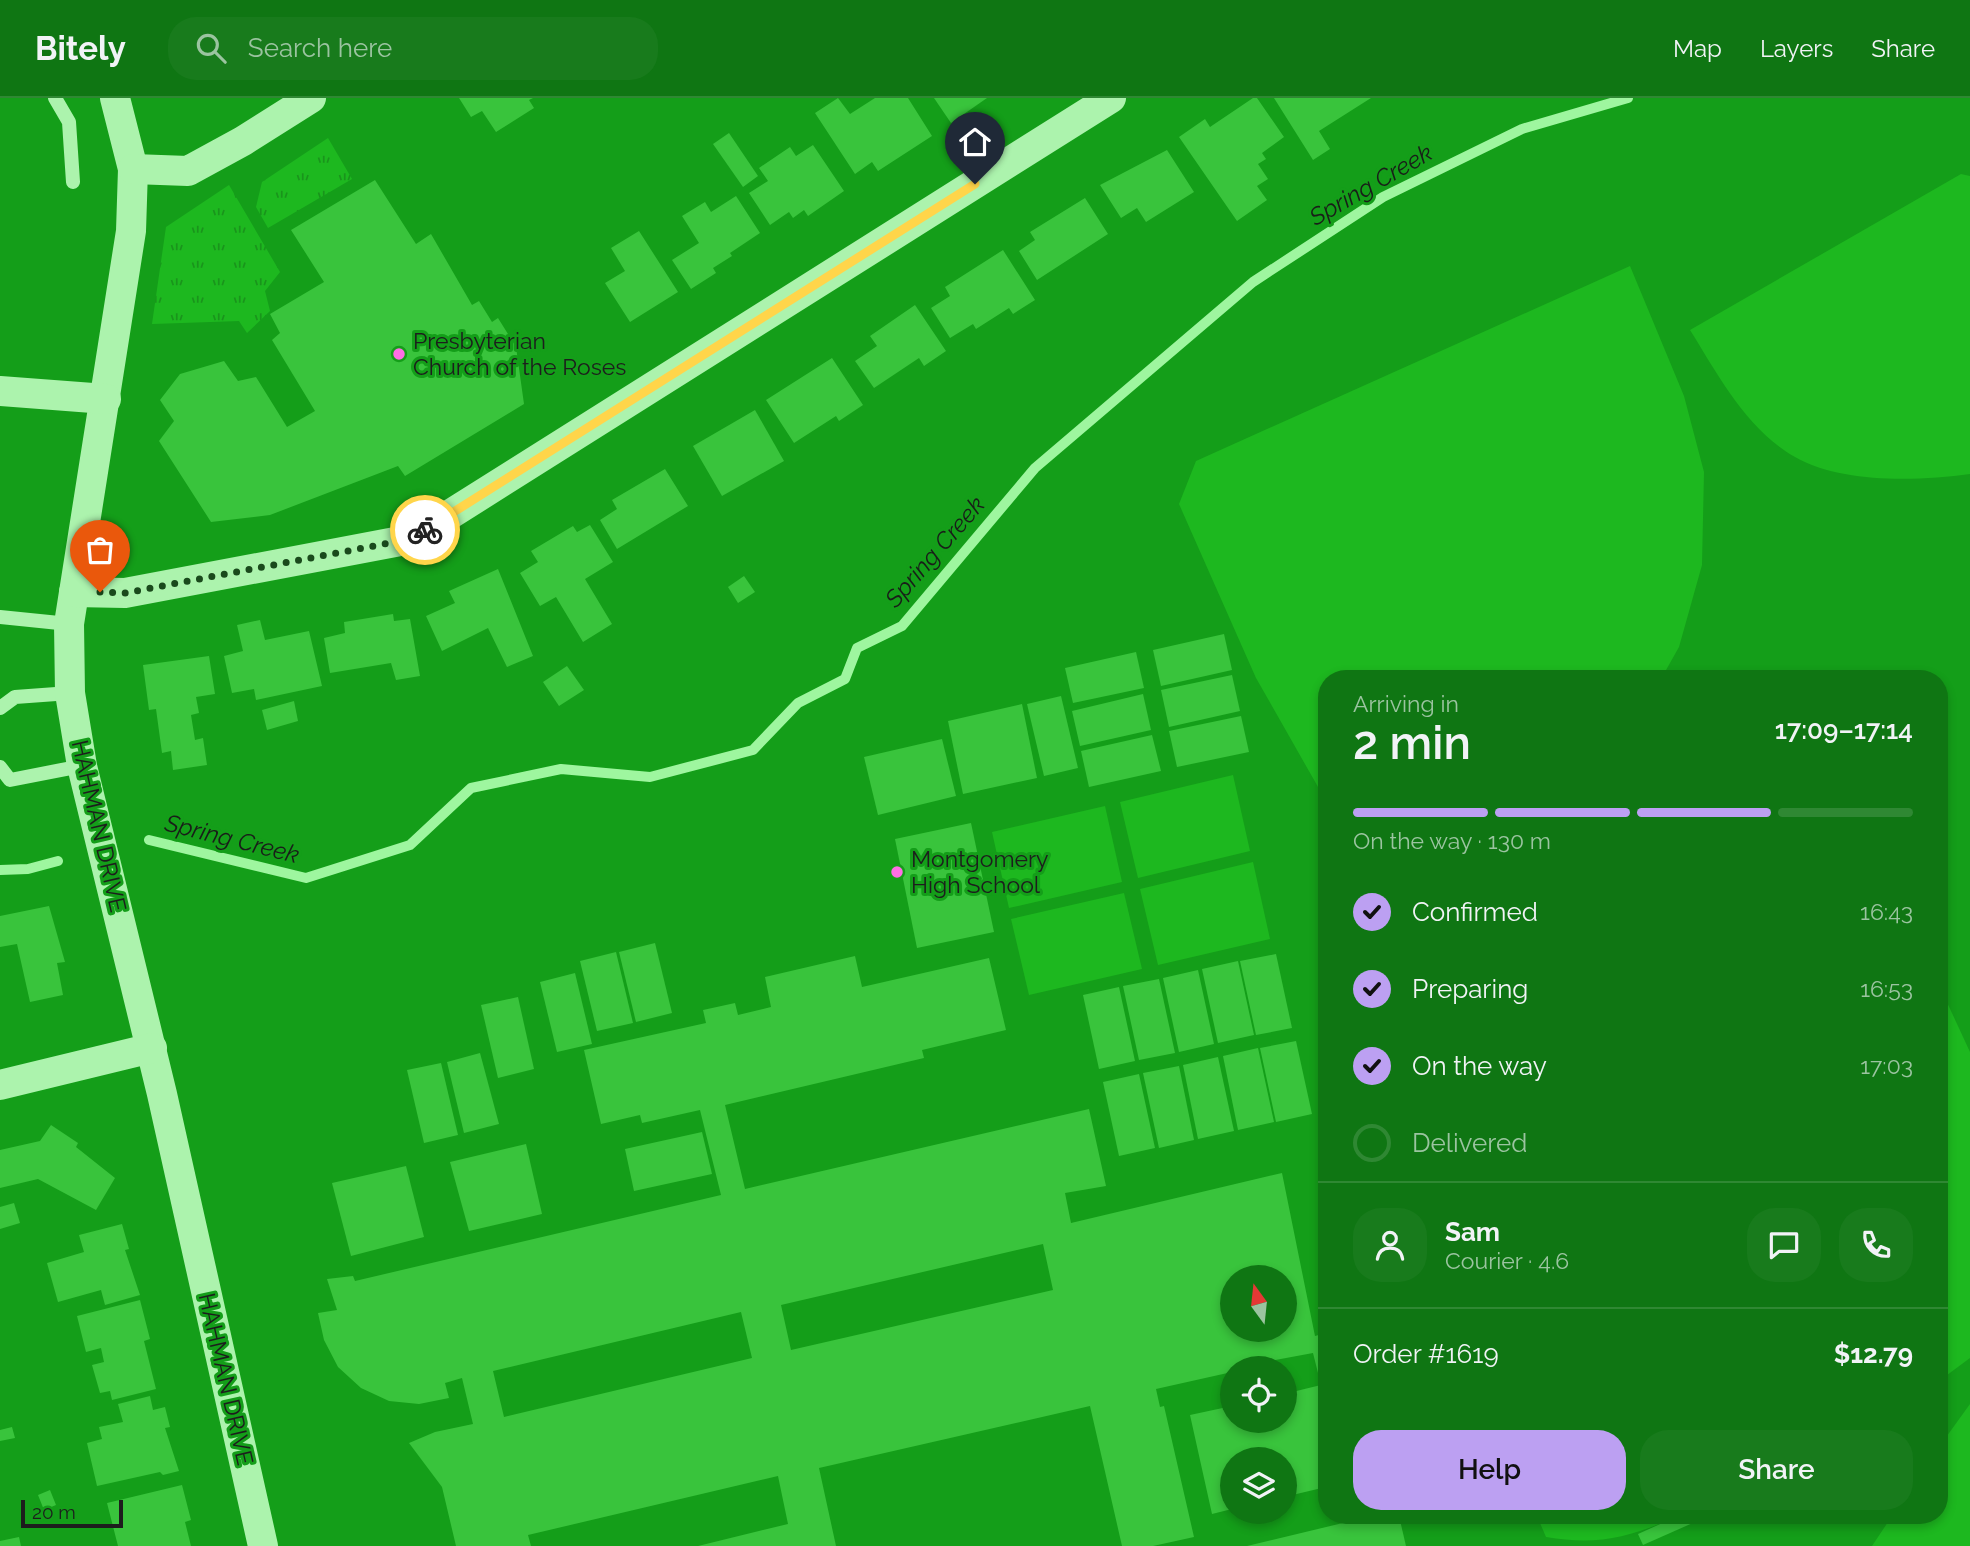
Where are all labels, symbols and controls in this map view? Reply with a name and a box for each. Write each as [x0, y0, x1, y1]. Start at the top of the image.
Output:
search box [168, 17, 658, 80]
text: Bitely [35, 29, 126, 68]
icon: search [192, 29, 230, 67]
text: Search here [248, 33, 392, 63]
text: Map [1673, 34, 1722, 63]
text: Layers [1760, 34, 1833, 63]
text: Share [1871, 34, 1935, 63]
pin [945, 112, 1005, 184]
icon: home [956, 123, 994, 161]
water label: Spring Creek [1303, 138, 1438, 232]
place label: Presbyterian Church of the Roses [413, 327, 626, 380]
marker: Presbyterian Church of the Roses [391, 346, 407, 362]
water label: Spring Creek [878, 490, 991, 614]
courier [390, 495, 460, 565]
icon: bike [406, 511, 444, 549]
pin [70, 520, 130, 592]
icon: bag [81, 531, 119, 569]
text: Arriving in [1353, 690, 1459, 717]
text: 17:09–17:14 [1775, 715, 1913, 745]
text: 2 min [1353, 716, 1471, 770]
street label: HAHMAN DRIVE [67, 737, 132, 914]
water label: Spring Creek [161, 808, 302, 869]
text: On the way · 130 m [1353, 827, 1551, 854]
place label: Montgomery High School [911, 845, 1049, 898]
marker: Montgomery High School [889, 864, 905, 880]
icon: check [1353, 893, 1391, 931]
text: Confirmed [1412, 897, 1538, 927]
text: 16:43 [1860, 898, 1913, 925]
icon: check [1353, 970, 1391, 1008]
text: Preparing [1412, 974, 1528, 1004]
text: 16:53 [1860, 975, 1913, 1002]
icon: check [1353, 1047, 1391, 1085]
text: On the way [1412, 1051, 1547, 1081]
text: 17:03 [1860, 1052, 1913, 1079]
text: Delivered [1412, 1128, 1527, 1158]
button: person [1353, 1208, 1427, 1282]
button: chat [1747, 1208, 1821, 1282]
button: phone [1839, 1208, 1913, 1282]
text: Sam [1445, 1217, 1500, 1247]
text: Courier · 4.6 [1445, 1247, 1569, 1274]
north arrow [1220, 1265, 1297, 1342]
map controls [1220, 1265, 1297, 1524]
street label: HAHMAN DRIVE [194, 1290, 259, 1467]
text: Order #1619 [1353, 1339, 1499, 1369]
text: $12.79 [1834, 1339, 1913, 1369]
button: locate [1220, 1356, 1297, 1433]
button: Help [1353, 1430, 1626, 1510]
button: Share [1640, 1430, 1913, 1510]
button: layers [1220, 1447, 1297, 1524]
scale bar [21, 1497, 122, 1529]
text: 20 m [32, 1501, 76, 1523]

